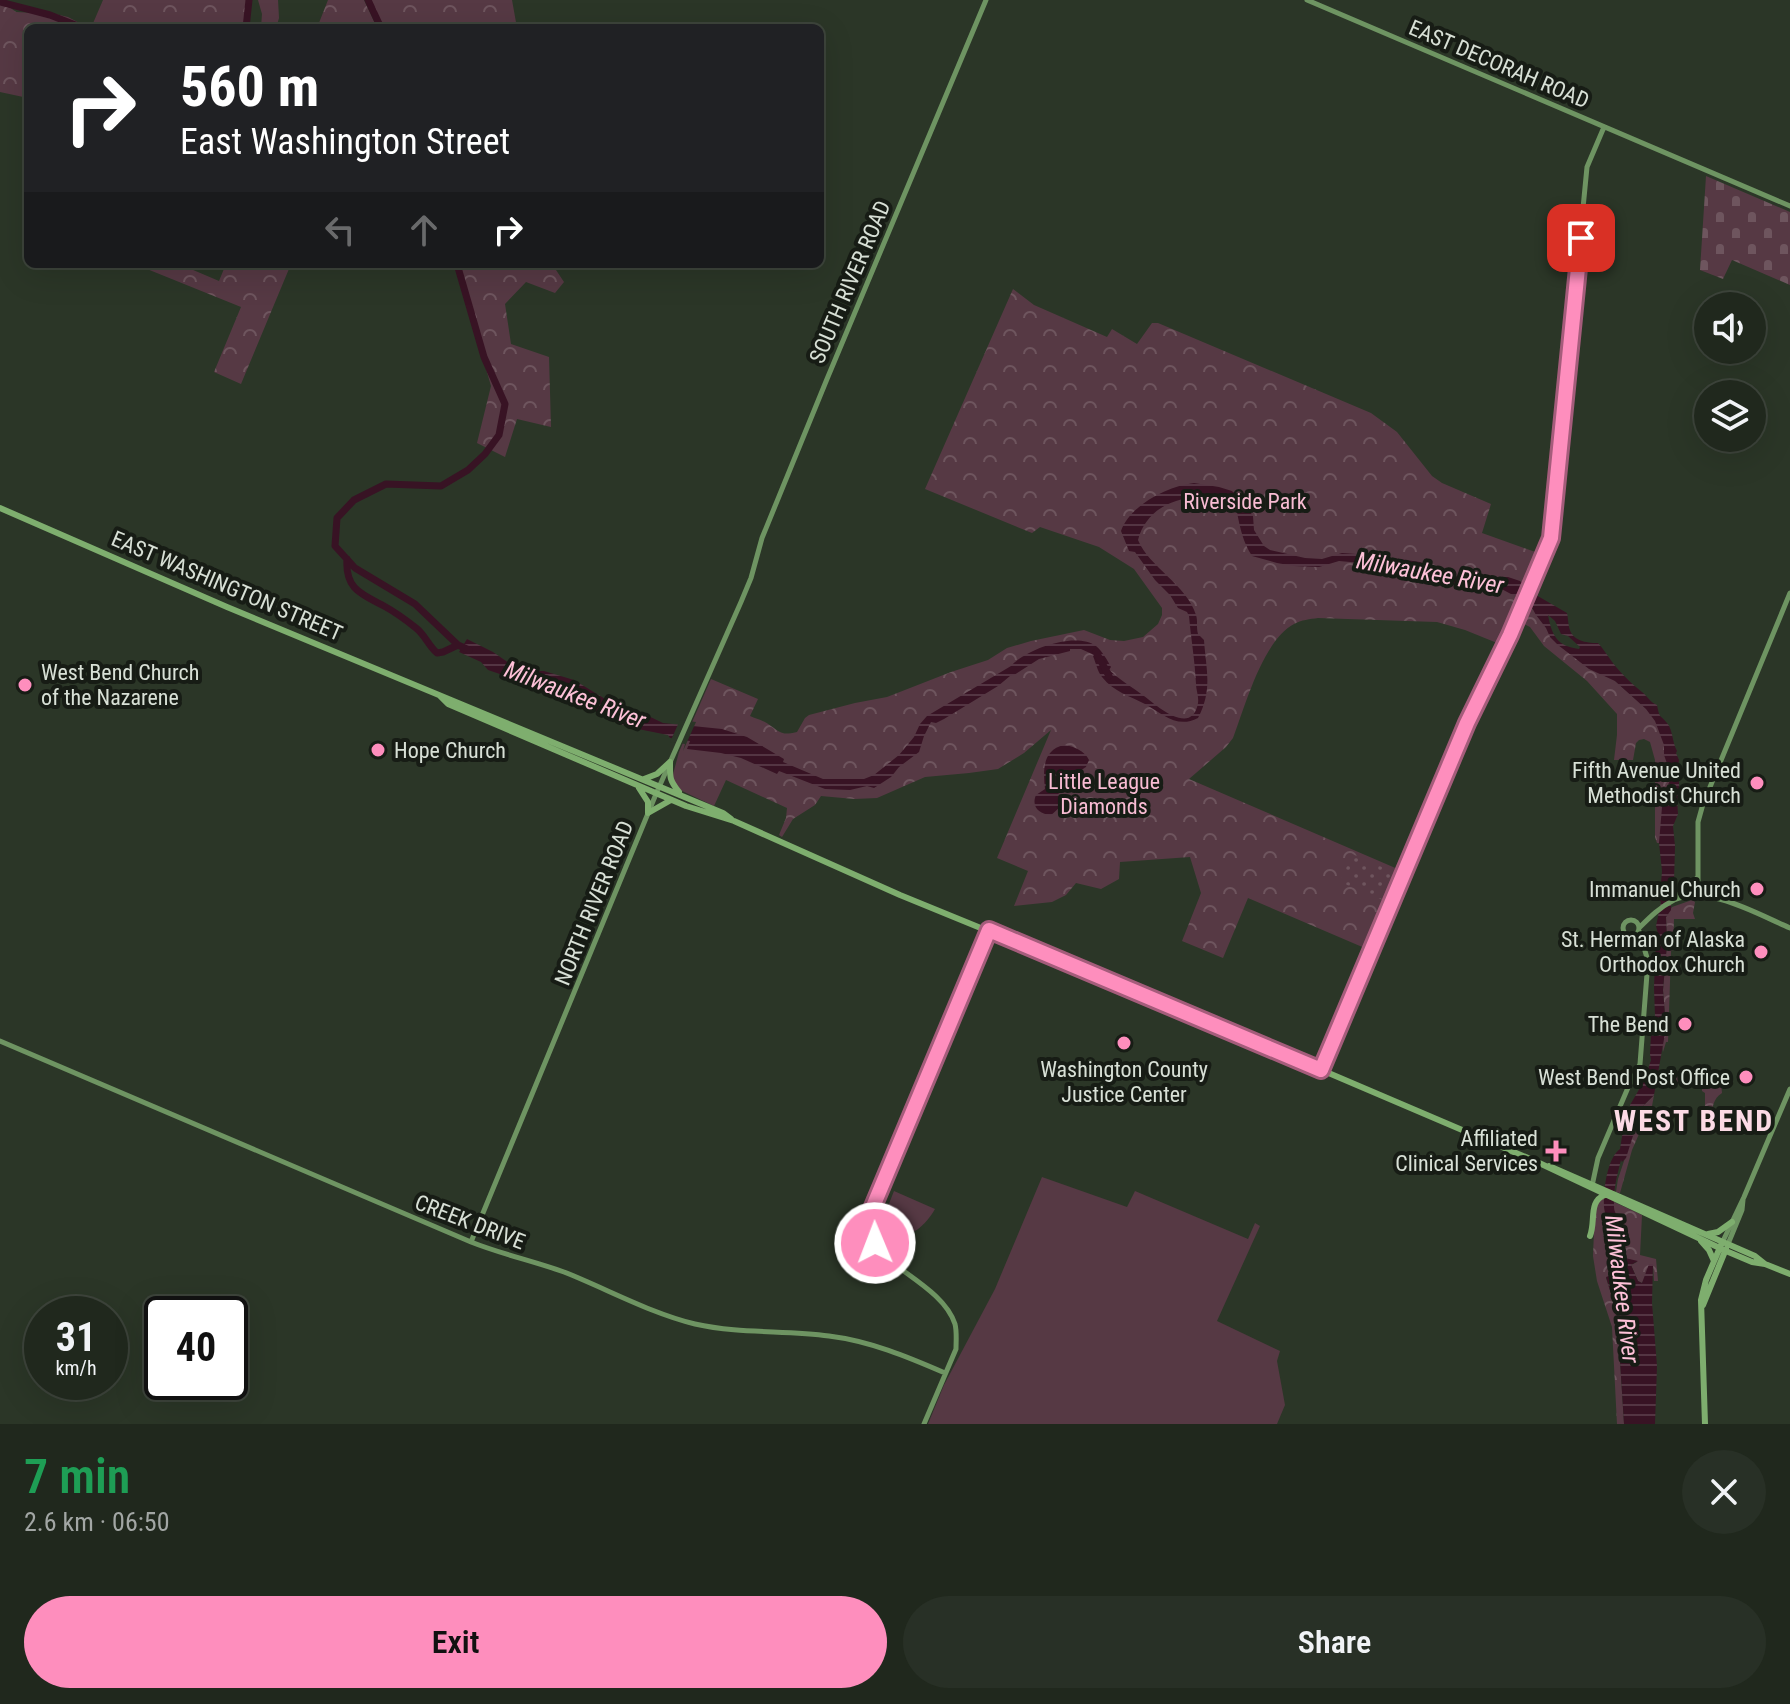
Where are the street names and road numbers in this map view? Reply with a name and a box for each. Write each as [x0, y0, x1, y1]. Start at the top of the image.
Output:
street label: EAST DECORAH ROAD [1405, 15, 1593, 113]
street label: SOUTH RIVER ROAD [804, 197, 896, 367]
street label: EAST WASHINGTON STREET [108, 526, 346, 646]
street label: NORTH RIVER ROAD [550, 817, 638, 989]
street label: CREEK DRIVE [411, 1190, 529, 1254]

